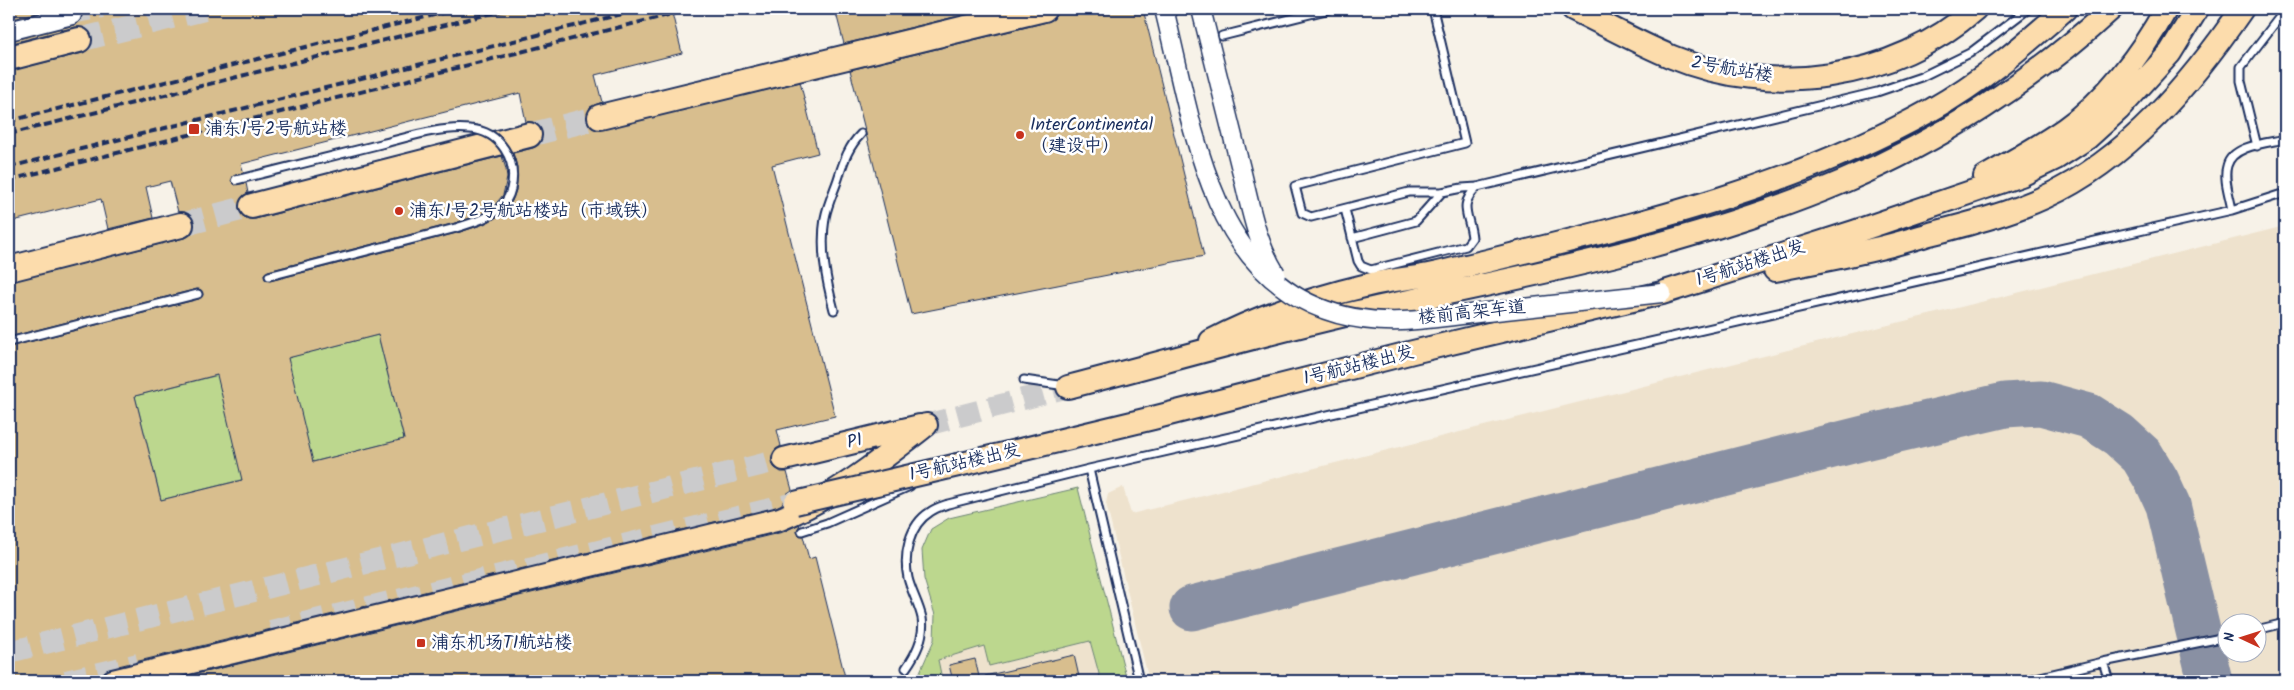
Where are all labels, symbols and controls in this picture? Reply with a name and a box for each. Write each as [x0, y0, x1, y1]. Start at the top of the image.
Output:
street label: 2号航站楼 [1689, 49, 1775, 91]
place label: InterContinental （建设中） [1030, 111, 1154, 161]
place label: 浦东1号2号航站楼 [205, 115, 347, 144]
marker: 浦东1号2号航站楼 [187, 122, 201, 136]
marker: InterContinental （建设中） [1014, 129, 1026, 141]
place label: 浦东1号2号航站楼站（市域铁） [409, 197, 659, 226]
marker: 浦东1号2号航站楼站（市域铁） [393, 205, 405, 217]
street label: 1号航站楼出发 [1692, 233, 1810, 295]
street label: 楼前高架车道 [1417, 293, 1527, 333]
street label: 1号航站楼出发 [1300, 338, 1418, 394]
street label: P1 [844, 426, 866, 458]
street label: 1号航站楼出发 [906, 436, 1024, 490]
north arrow [2216, 612, 2266, 662]
place label: 浦东机场T1航站楼 [431, 629, 572, 658]
text: N [2219, 632, 2241, 642]
marker: 浦东机场T1航站楼 [415, 637, 427, 649]

